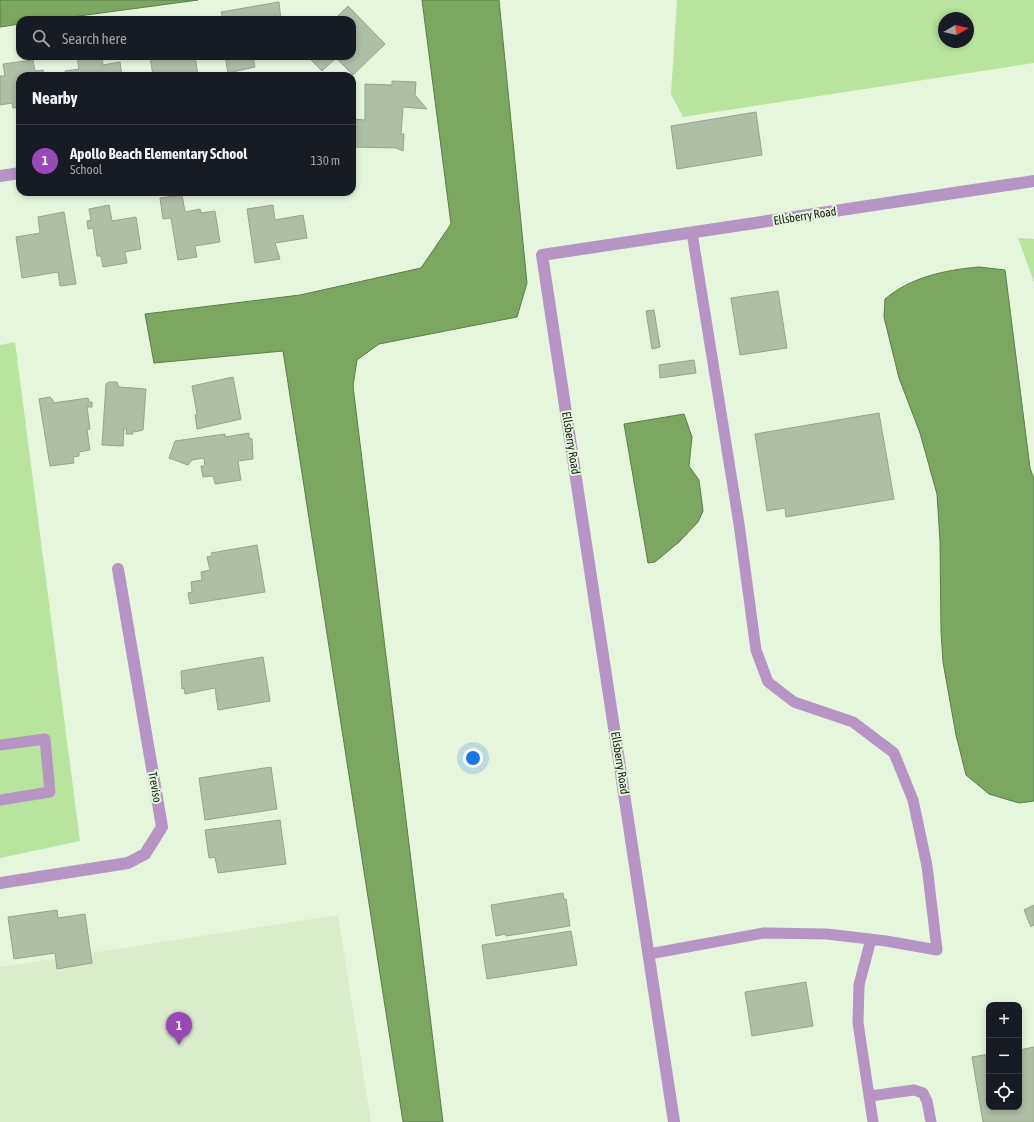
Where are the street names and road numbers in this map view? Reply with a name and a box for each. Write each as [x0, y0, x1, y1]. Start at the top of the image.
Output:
street label: Ellsberry Road [773, 204, 837, 228]
street label: Ellsberry Road [559, 411, 583, 475]
street label: Ellsberry Road [608, 731, 632, 795]
street label: Treviso [145, 771, 165, 804]

